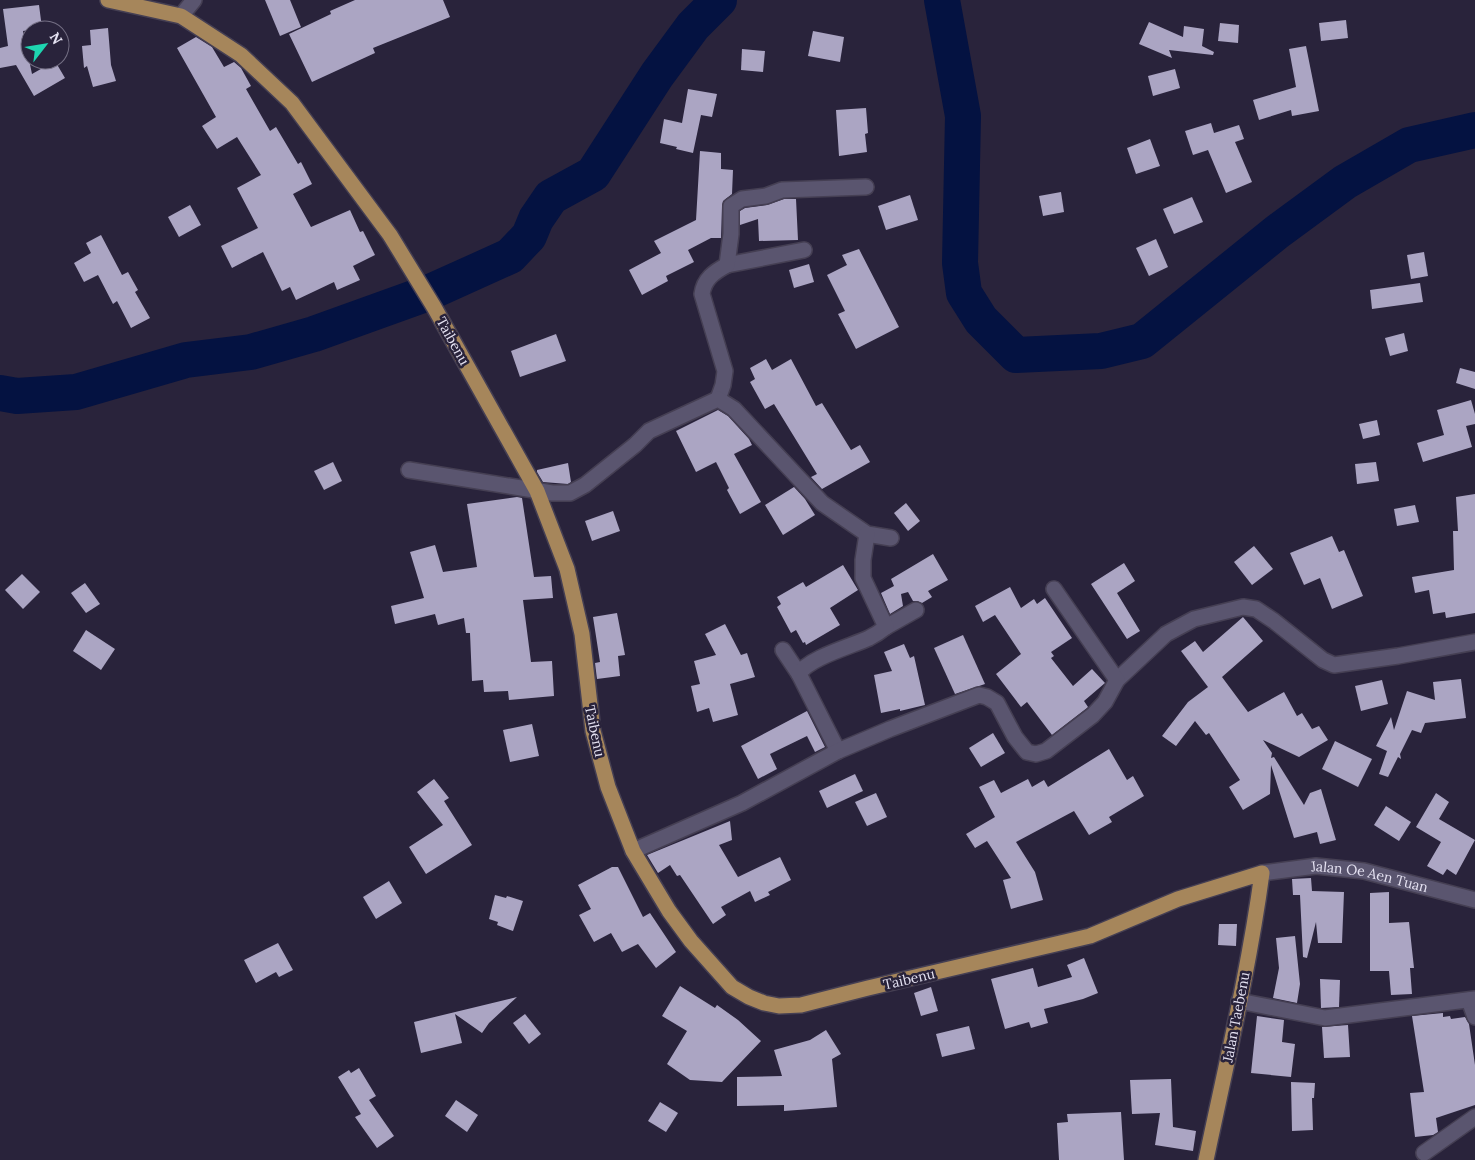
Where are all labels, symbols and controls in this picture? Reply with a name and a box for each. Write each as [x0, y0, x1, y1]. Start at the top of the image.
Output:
north arrow [20, 20, 70, 70]
text: N [46, 29, 67, 48]
street label: Taibenu [432, 314, 474, 368]
street label: Taibenu [581, 704, 609, 758]
street label: Jalan Oe Aen Tuan [1309, 857, 1431, 896]
street label: Taibenu [881, 964, 937, 994]
street label: Jalan Taebenu [1218, 970, 1254, 1065]

